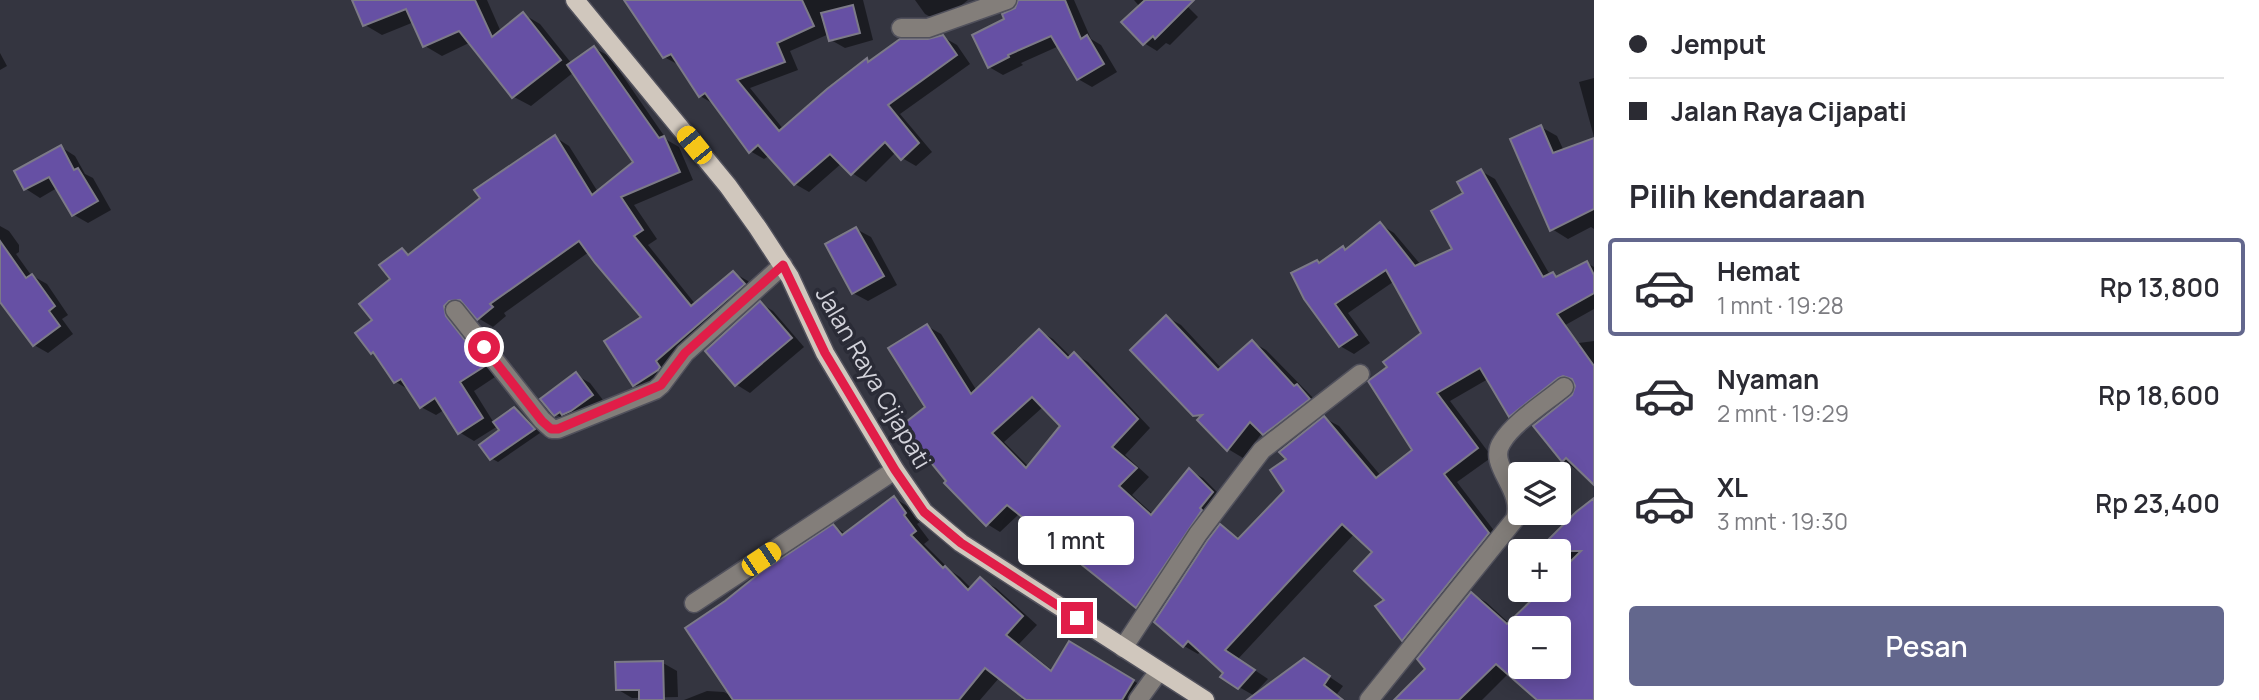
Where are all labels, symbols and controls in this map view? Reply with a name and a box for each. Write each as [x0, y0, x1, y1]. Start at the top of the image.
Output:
text: Jemput [1671, 26, 1766, 62]
text: Jalan Raya Cijapati [1671, 93, 1907, 129]
car [673, 122, 716, 168]
text: Pilih kendaraan [1629, 174, 1866, 218]
text: Hemat [1717, 253, 1801, 289]
icon: car [1633, 256, 1696, 319]
text: Rp 13,800 [2100, 269, 2220, 305]
street label: Jalan Raya Cijapati [809, 280, 940, 474]
text: 1 mnt · 19:28 [1717, 289, 1844, 321]
route start [468, 331, 500, 363]
text: Nyaman [1717, 361, 1819, 397]
icon: car [1633, 364, 1696, 427]
text: Rp 18,600 [2098, 377, 2220, 413]
text: 2 mnt · 19:29 [1717, 397, 1849, 429]
map controls [1508, 462, 1571, 679]
button: layers [1508, 462, 1571, 525]
text: XL [1717, 469, 1748, 505]
icon: car [1633, 472, 1696, 535]
text: Rp 23,400 [2095, 485, 2220, 521]
text: 3 mnt · 19:30 [1717, 505, 1848, 537]
callout: 1 mnt [1019, 516, 1135, 566]
text: 1 mnt [1047, 524, 1105, 556]
car [738, 539, 785, 579]
button: + [1508, 539, 1571, 602]
route end [1061, 602, 1093, 634]
button: Pesan [1629, 606, 2224, 686]
button: − [1508, 616, 1571, 679]

